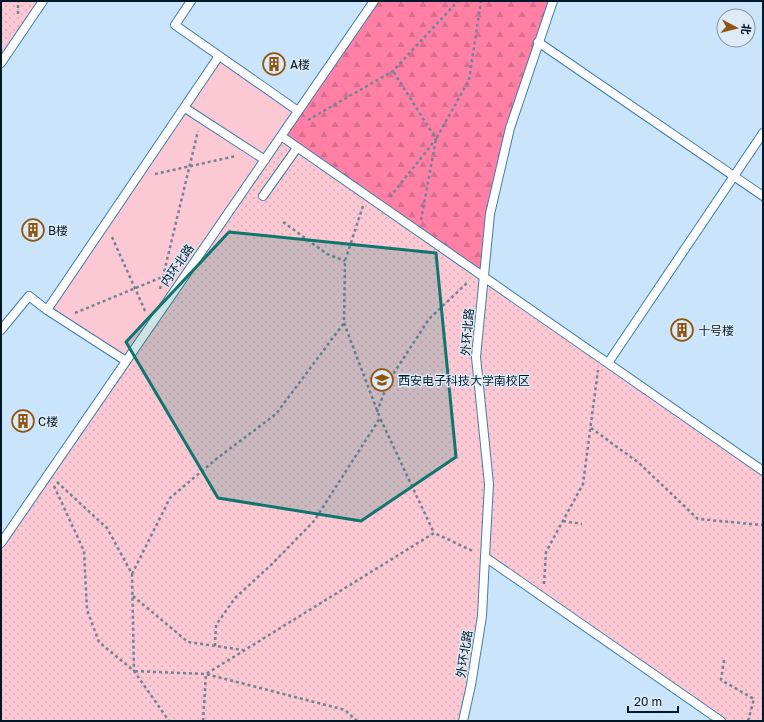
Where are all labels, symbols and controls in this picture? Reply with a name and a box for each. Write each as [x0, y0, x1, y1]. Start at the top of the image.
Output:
north arrow [716, 8, 756, 48]
text: 北 [739, 23, 754, 36]
building icon: A楼 [261, 51, 287, 77]
place label: A楼 [290, 57, 310, 72]
building icon: B楼 [20, 217, 46, 243]
place label: B楼 [48, 223, 68, 238]
street label: 内环北路 [157, 241, 197, 289]
street label: 外环北路 [457, 307, 477, 357]
building icon: 十号楼 [669, 317, 695, 343]
place label: 十号楼 [698, 323, 734, 338]
school or university icon: 西安电子科技大学南校区 [369, 367, 395, 393]
place label: 西安电子科技大学南校区 [398, 373, 530, 388]
building icon: C楼 [10, 408, 36, 434]
place label: C楼 [38, 414, 58, 429]
street label: 外环北路 [453, 629, 475, 679]
scale bar [628, 688, 678, 714]
text: 20 m [634, 694, 662, 709]

